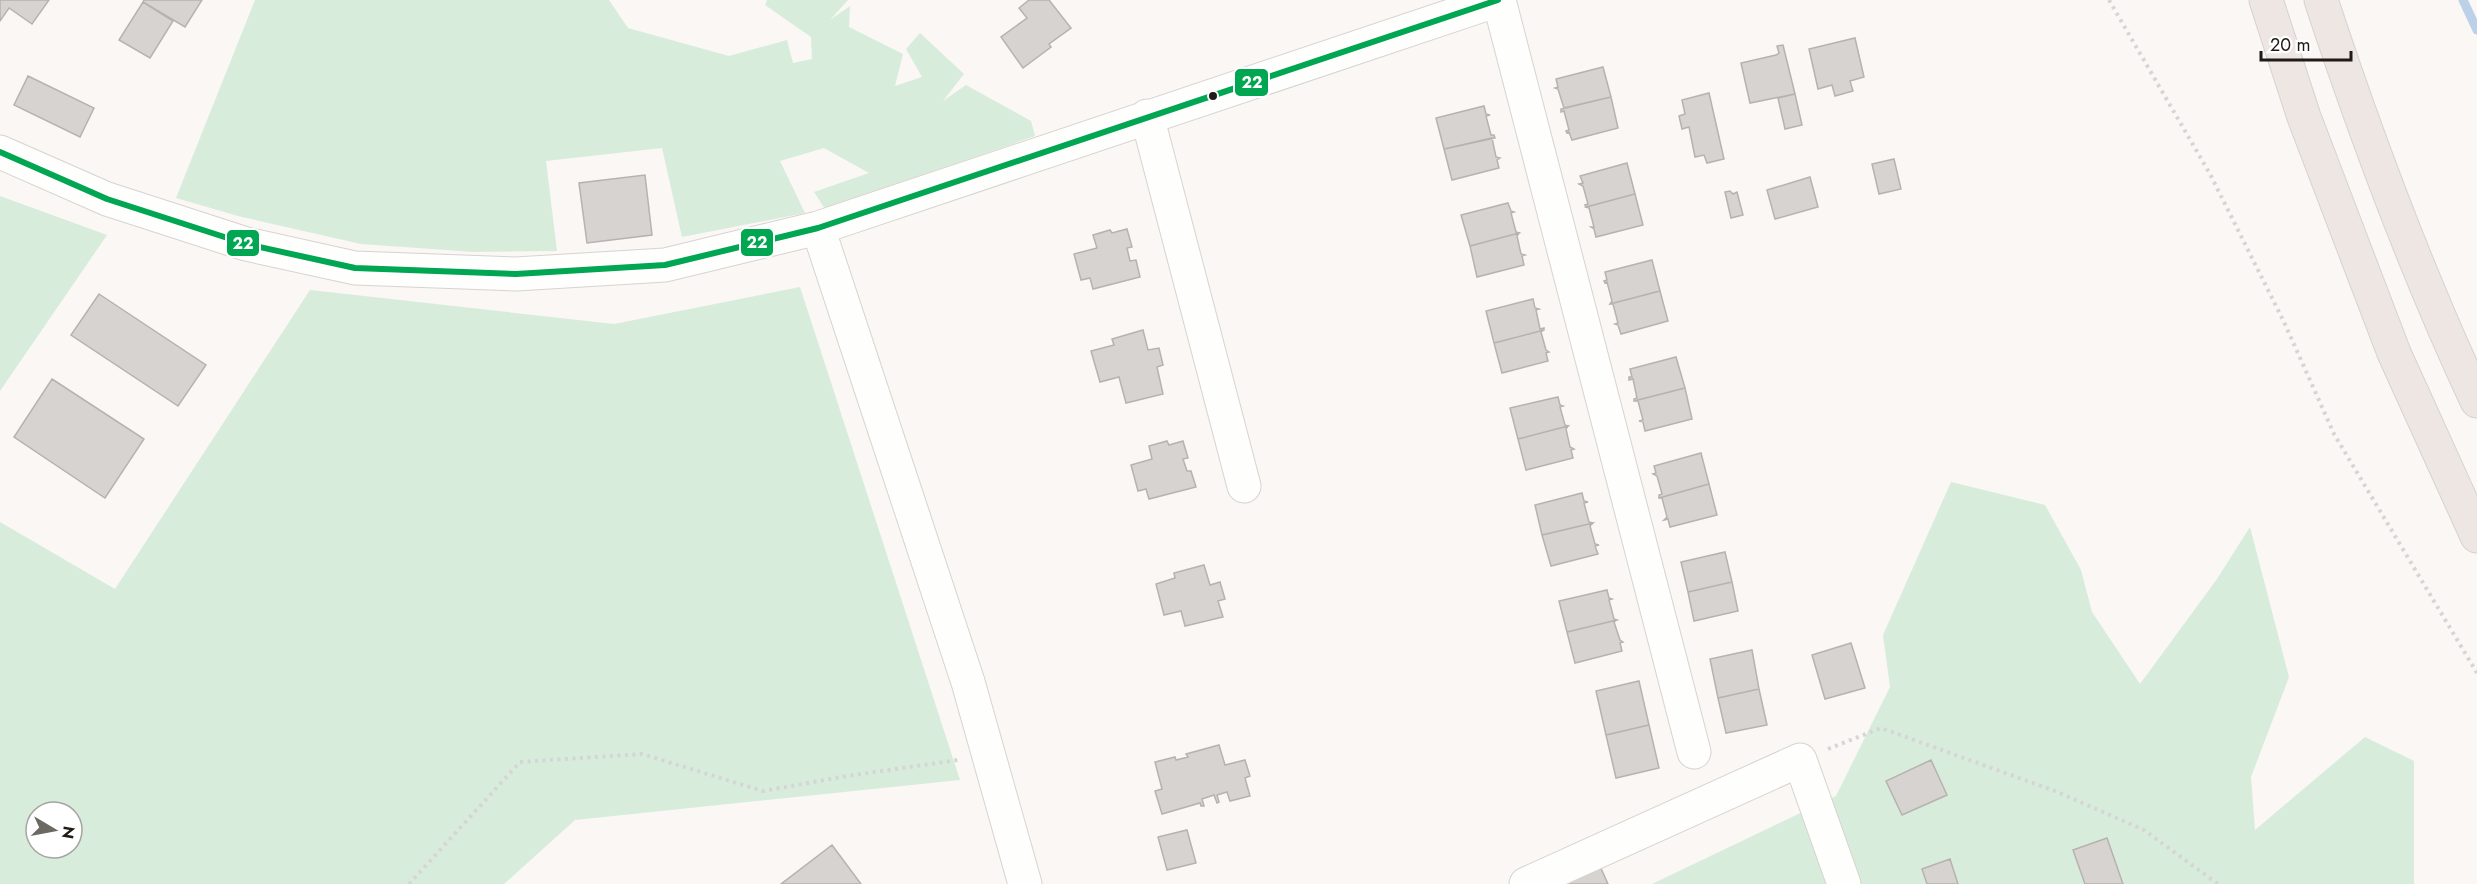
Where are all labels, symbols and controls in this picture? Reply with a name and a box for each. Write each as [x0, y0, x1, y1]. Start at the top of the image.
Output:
scale bar [2261, 24, 2351, 62]
text: 20 m [2270, 32, 2310, 58]
line badge: 22 [1234, 68, 1269, 97]
text: 22 [1242, 71, 1263, 94]
unlabelled marker [1207, 90, 1219, 102]
line badge: 22 [740, 228, 774, 257]
line badge: 22 [226, 229, 260, 257]
text: 22 [747, 231, 768, 254]
text: 22 [233, 232, 254, 255]
north arrow [24, 800, 84, 860]
text: N [56, 824, 81, 841]

